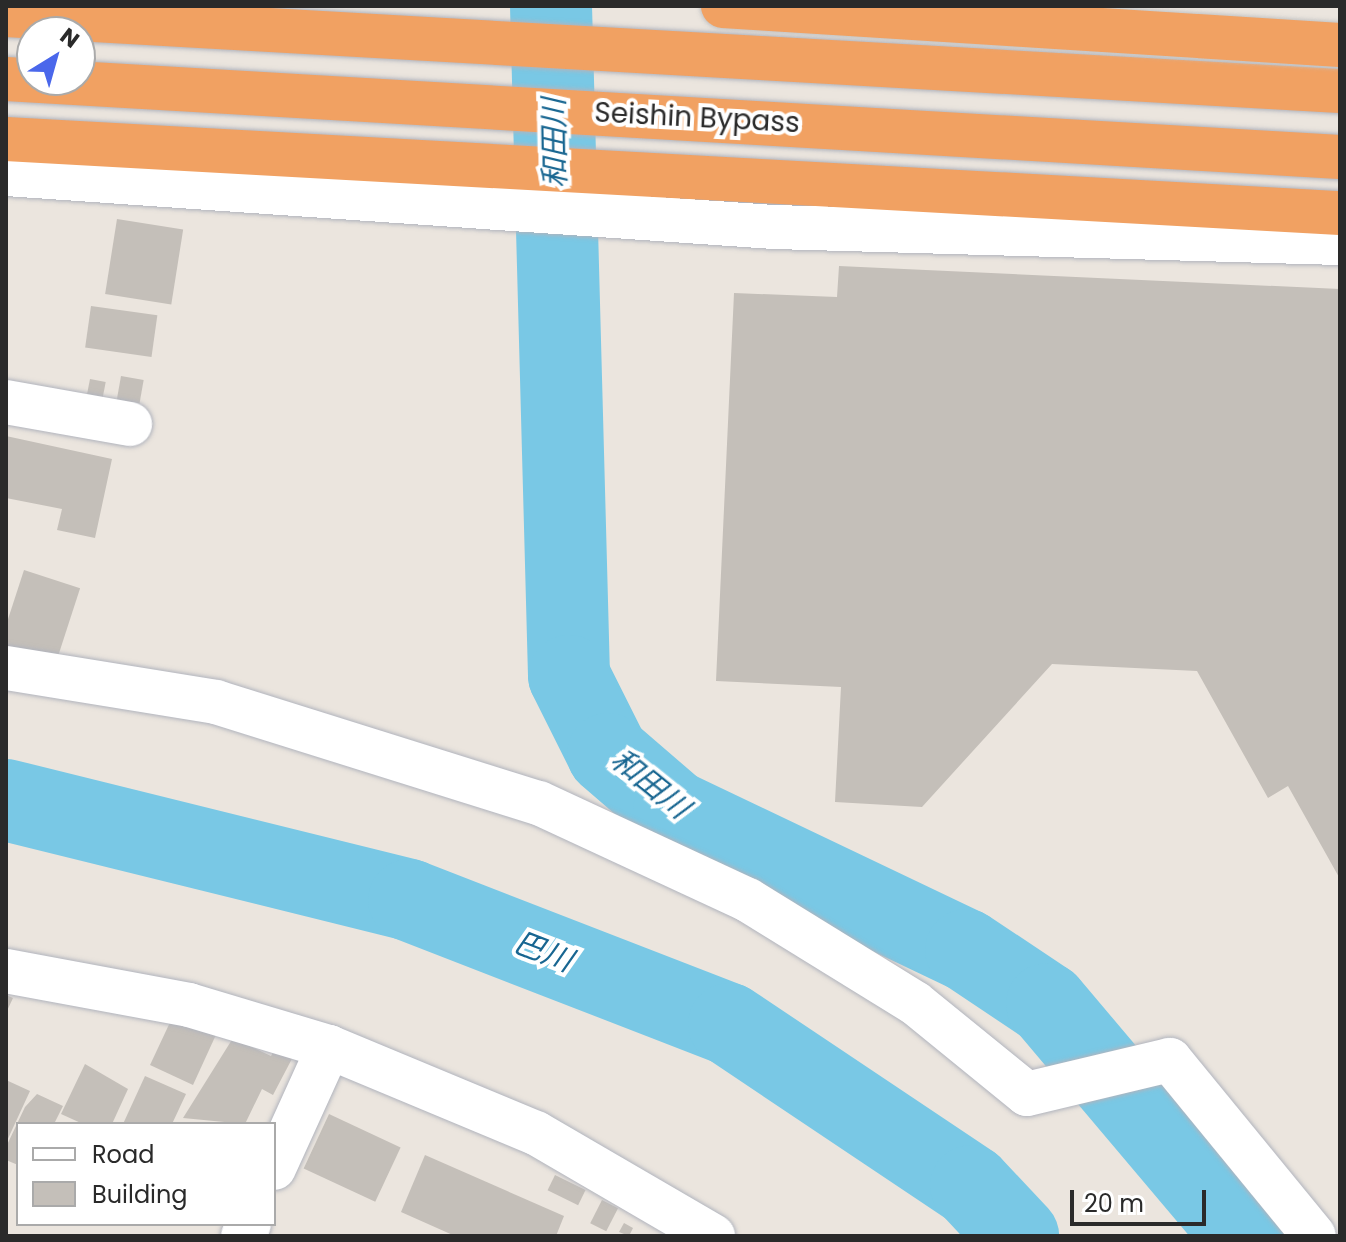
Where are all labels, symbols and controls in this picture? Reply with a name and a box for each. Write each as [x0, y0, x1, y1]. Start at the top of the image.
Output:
north arrow [16, 16, 96, 96]
text: N [54, 21, 85, 55]
street label: Seishin Bypass [594, 96, 800, 140]
water label: 和田川 [536, 98, 574, 188]
water label: 和田川 [604, 742, 696, 826]
water label: 巴川 [509, 924, 577, 980]
legend [16, 1122, 276, 1226]
text: Road [92, 1138, 154, 1171]
scale bar [1074, 1174, 1210, 1224]
text: Building [92, 1178, 188, 1211]
text: 20 m [1084, 1187, 1144, 1220]

